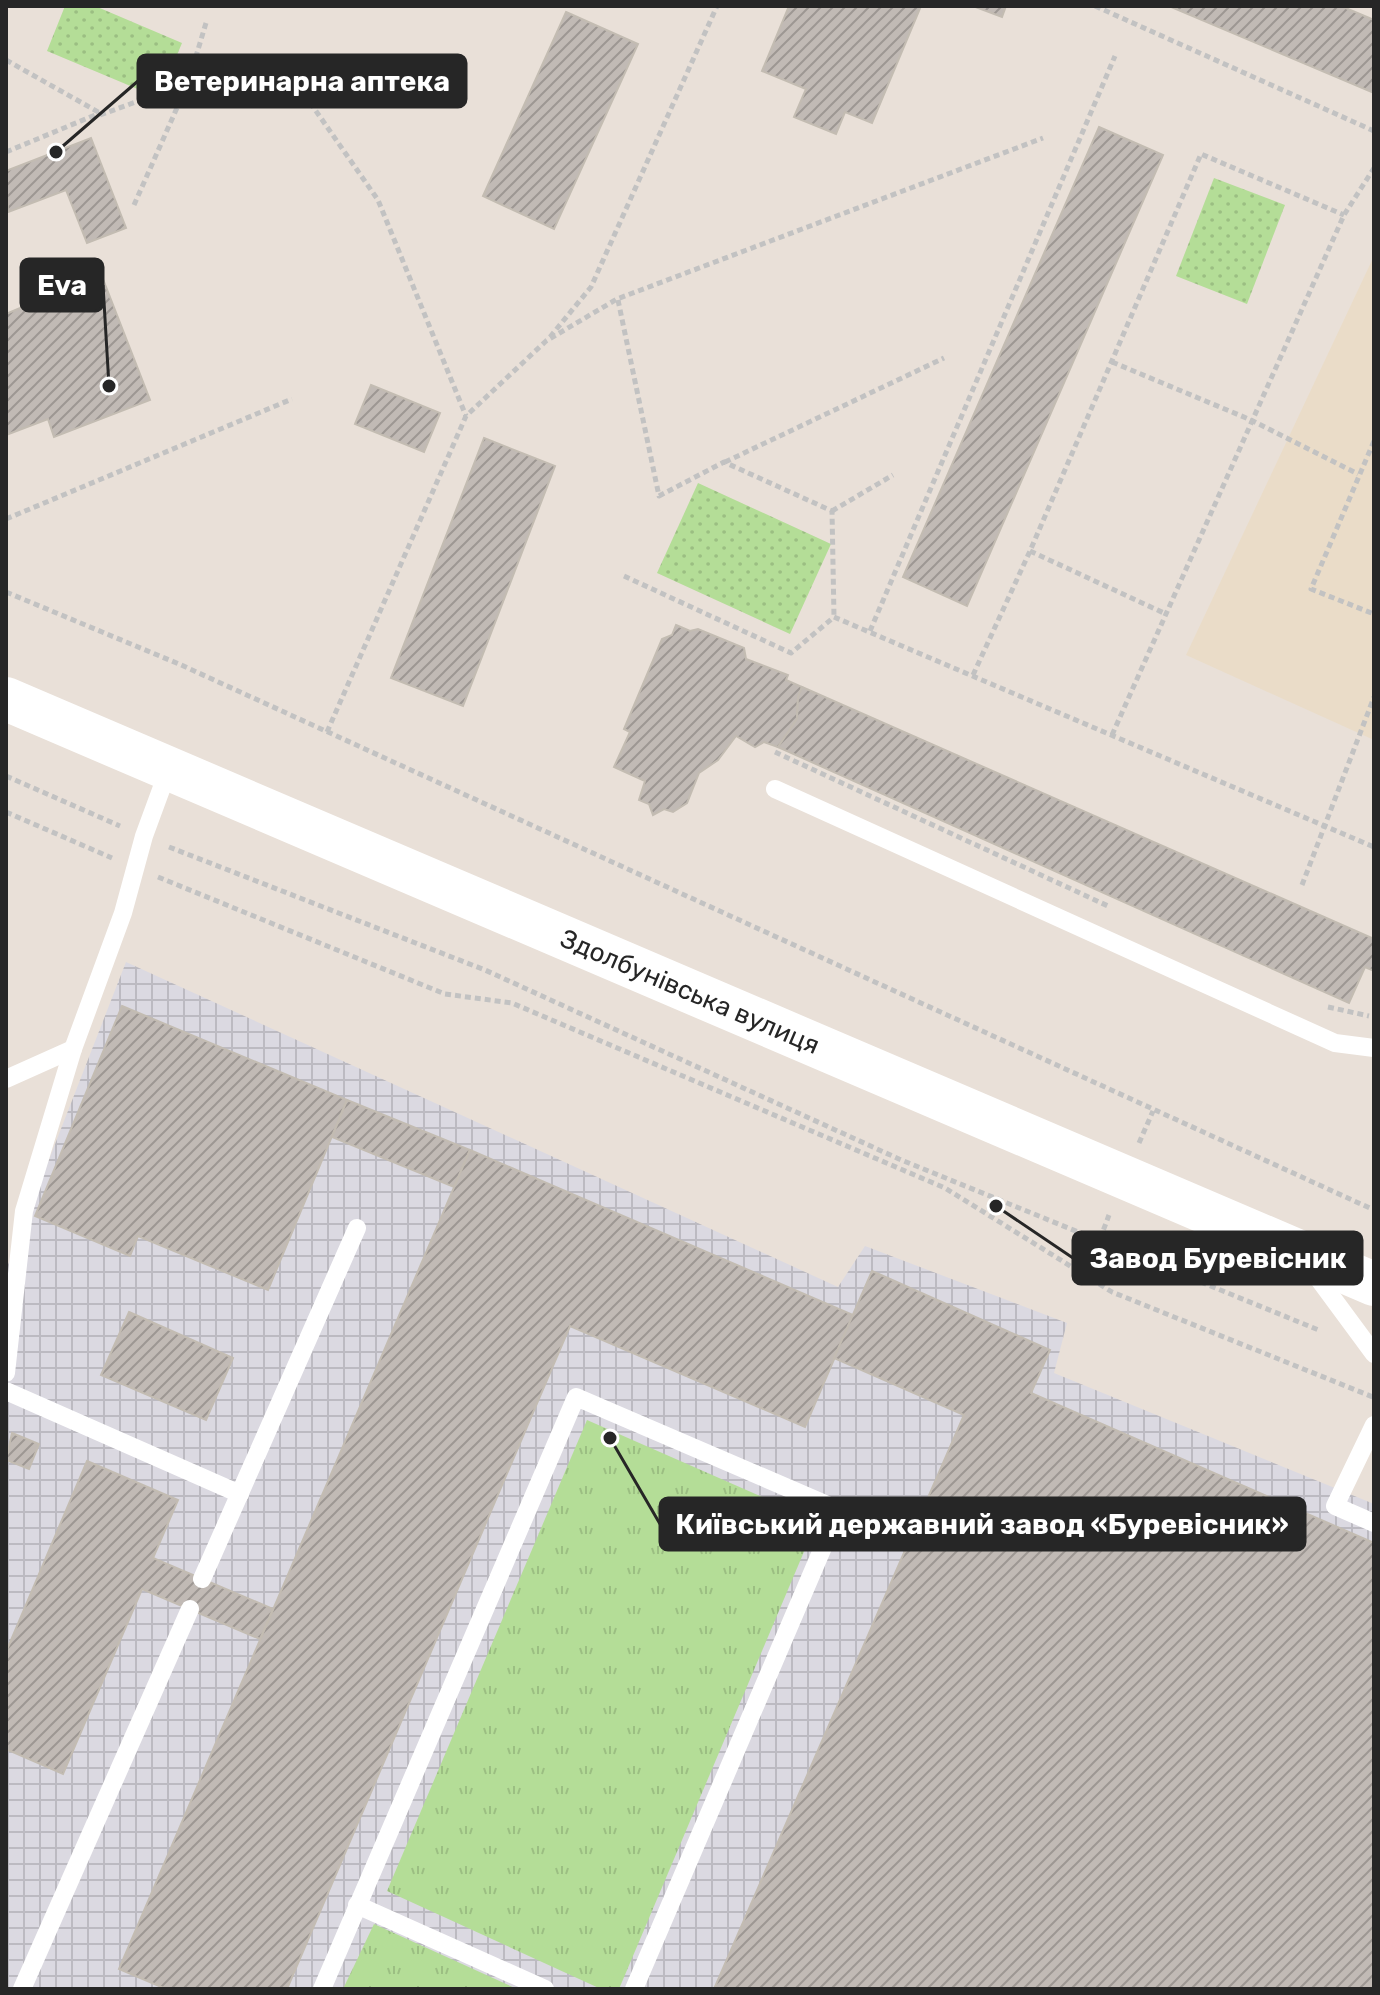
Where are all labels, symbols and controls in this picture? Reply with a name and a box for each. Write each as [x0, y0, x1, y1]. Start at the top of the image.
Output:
callout: Ветеринарна аптека [138, 55, 466, 107]
text: Ветеринарна аптека [154, 65, 450, 98]
callout: Eva [21, 259, 103, 311]
text: Eva [37, 269, 87, 302]
street label: Здолбунівська вулиця [556, 922, 824, 1061]
callout: Завод Буревісник [1073, 1232, 1362, 1284]
text: Завод Буревісник [1089, 1242, 1347, 1275]
callout: Київський державний завод «Буревісник» [660, 1498, 1305, 1550]
text: Київський державний завод «Буревісник» [675, 1508, 1289, 1541]

